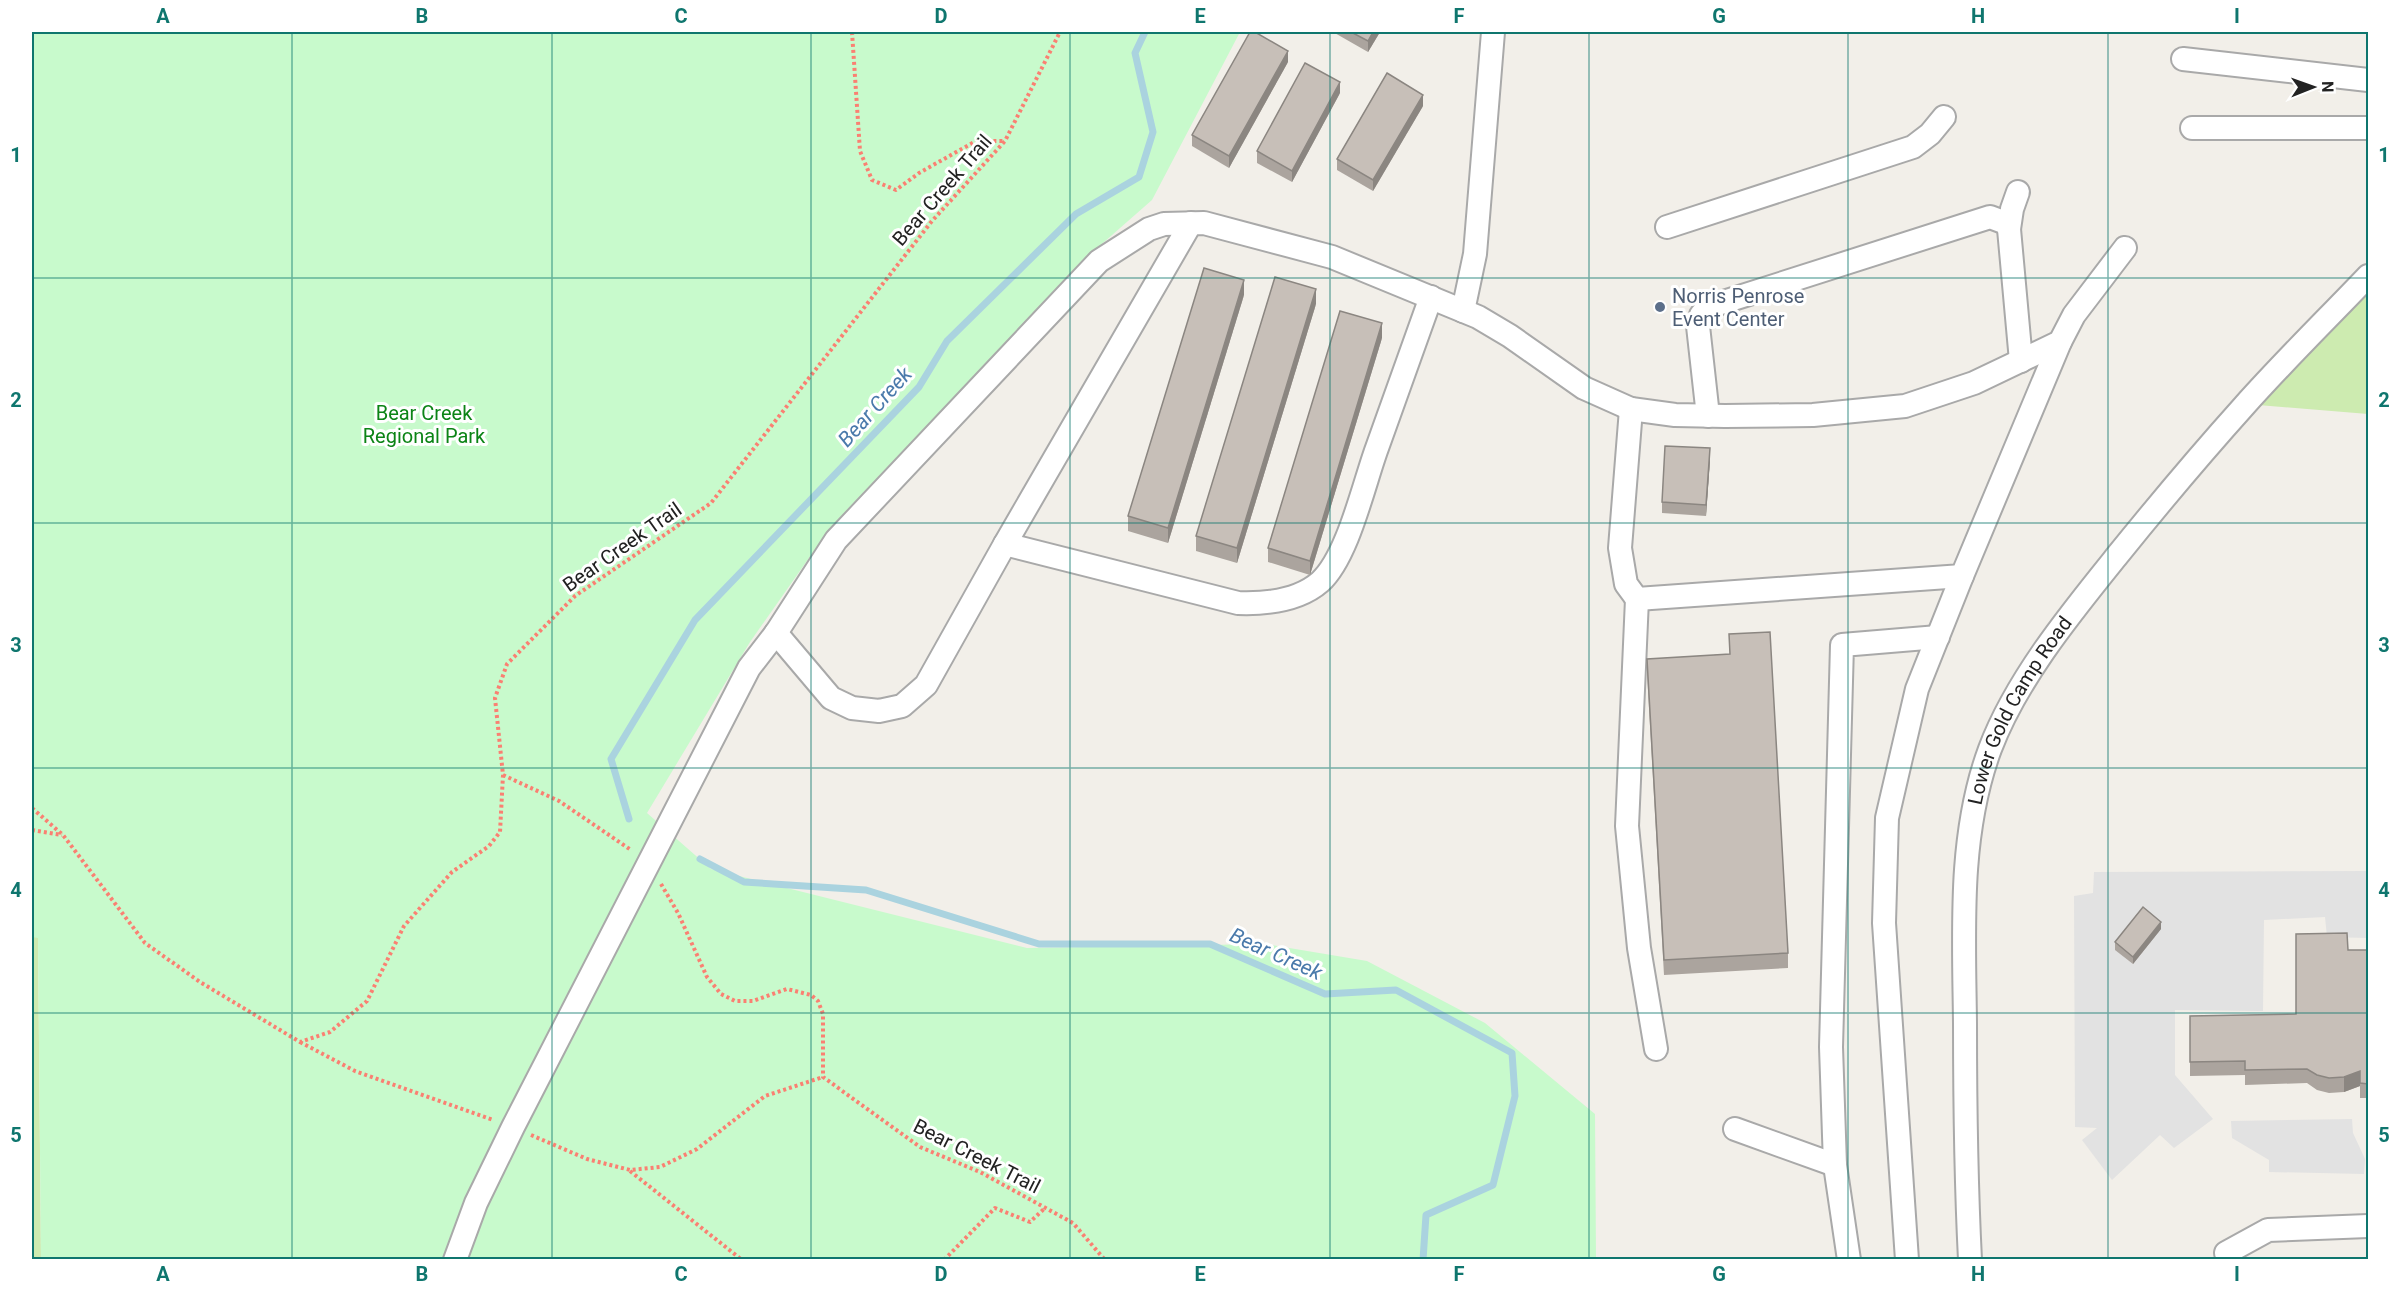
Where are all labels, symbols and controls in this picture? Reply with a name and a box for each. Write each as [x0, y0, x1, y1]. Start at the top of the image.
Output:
text: A [156, 4, 170, 28]
text: B [416, 4, 428, 28]
text: C [674, 4, 688, 28]
text: D [935, 4, 948, 28]
text: E [1194, 4, 1206, 28]
text: F [1454, 4, 1465, 28]
text: G [1712, 4, 1726, 28]
text: H [1971, 4, 1985, 28]
text: I [2234, 4, 2240, 28]
north arrow [2283, 57, 2343, 117]
text: N [2318, 81, 2337, 93]
street label: Bear Creek Trail [887, 130, 997, 250]
text: 1 [10, 143, 22, 167]
text: 1 [2378, 143, 2390, 167]
place label: Norris Penrose Event Center [1672, 284, 1804, 331]
marker: Norris Penrose Event Center [1653, 300, 1667, 314]
water label: Bear Creek [833, 362, 917, 452]
text: 2 [10, 388, 22, 412]
text: 2 [2378, 388, 2390, 412]
park label: Bear Creek Regional Park [363, 401, 486, 448]
street label: Bear Creek Trail [558, 497, 686, 597]
street label: Lower Gold Camp Road [1963, 612, 2077, 807]
text: 3 [10, 633, 22, 657]
text: 3 [2378, 633, 2390, 657]
text: 4 [10, 878, 22, 902]
text: 4 [2378, 878, 2390, 902]
water label: Bear Creek [1226, 923, 1326, 985]
street label: Bear Creek Trail [909, 1114, 1045, 1198]
text: 5 [10, 1123, 22, 1147]
text: 5 [2378, 1123, 2390, 1147]
text: A [156, 1262, 170, 1286]
text: B [416, 1262, 428, 1286]
text: C [674, 1262, 688, 1286]
text: D [935, 1262, 948, 1286]
text: E [1194, 1262, 1206, 1286]
text: F [1454, 1262, 1465, 1286]
text: G [1712, 1262, 1726, 1286]
text: H [1971, 1262, 1985, 1286]
text: I [2234, 1262, 2240, 1286]

